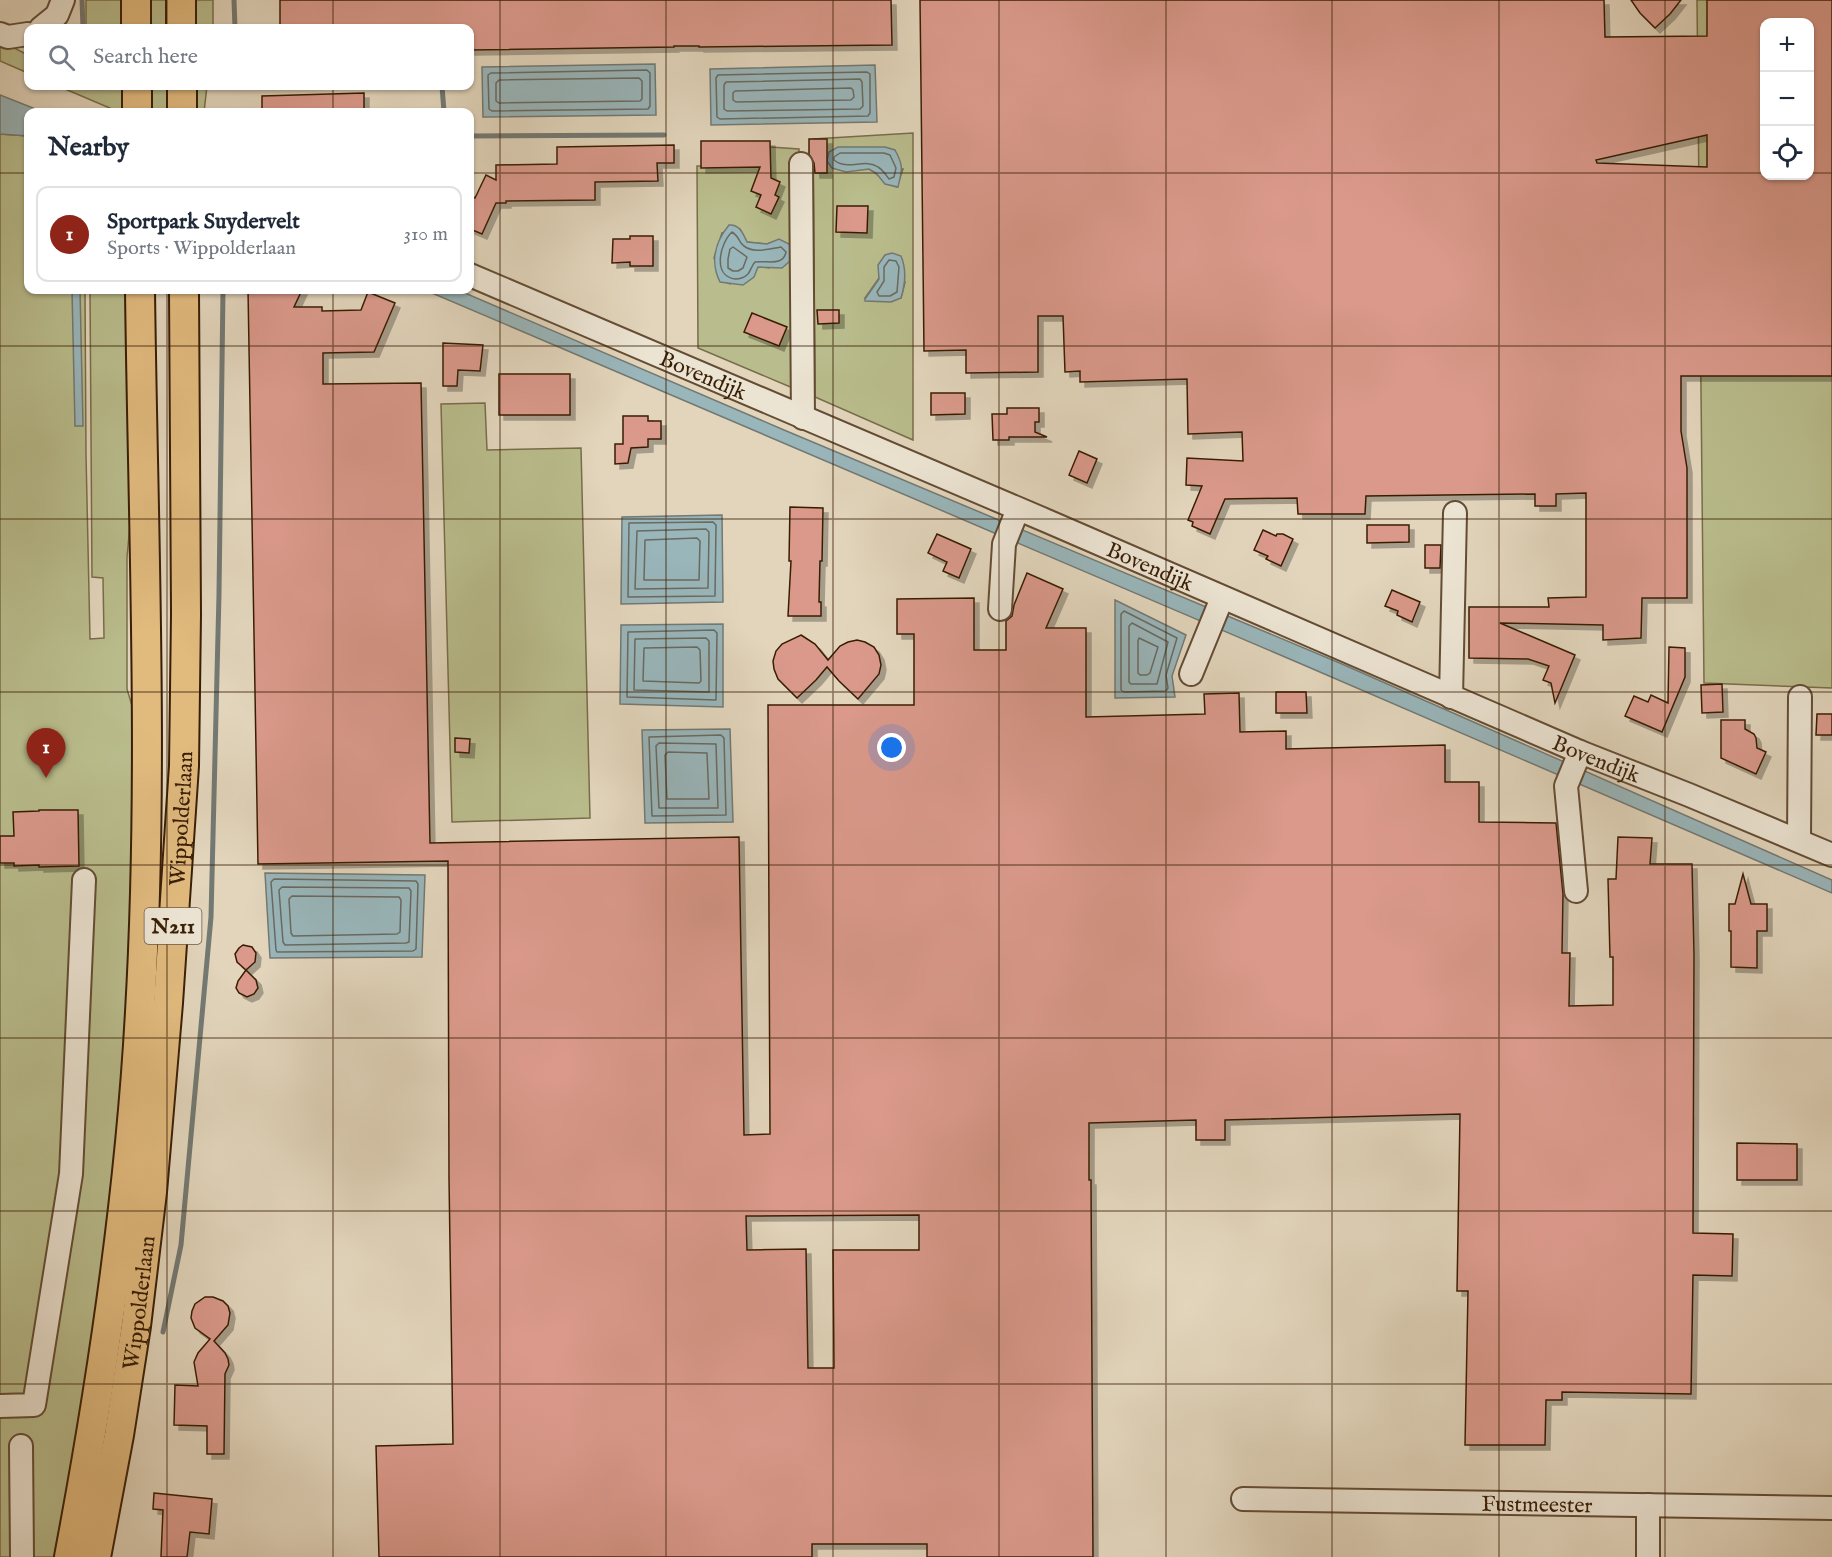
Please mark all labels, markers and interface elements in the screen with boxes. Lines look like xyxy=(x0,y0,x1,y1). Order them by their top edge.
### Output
map controls xyxy=(1760,18,1814,180)
button: + xyxy=(1760,18,1814,72)
search box xyxy=(24,24,474,90)
icon: search xyxy=(45,41,78,74)
text: Search here xyxy=(93,43,198,71)
button: − xyxy=(1760,72,1814,126)
button: locate xyxy=(1760,126,1814,180)
text: Nearby xyxy=(48,131,129,164)
text: Sportpark Suydervelt xyxy=(107,208,300,236)
text: 1 xyxy=(66,222,73,247)
text: 310 m xyxy=(404,222,448,247)
text: Sports · Wippolderlaan xyxy=(107,236,296,261)
street label: Bovendijk xyxy=(655,345,751,408)
street label: Bovendijk xyxy=(1102,536,1198,599)
pin: 1 xyxy=(26,728,66,778)
street label: Bovendijk xyxy=(1548,730,1644,790)
your location xyxy=(877,733,906,762)
street label: Wippolderlaan xyxy=(164,751,200,887)
road number: N211 xyxy=(144,908,201,944)
street label: Wippolderlaan xyxy=(117,1234,163,1372)
street label: Fustmeester xyxy=(1481,1491,1593,1520)

